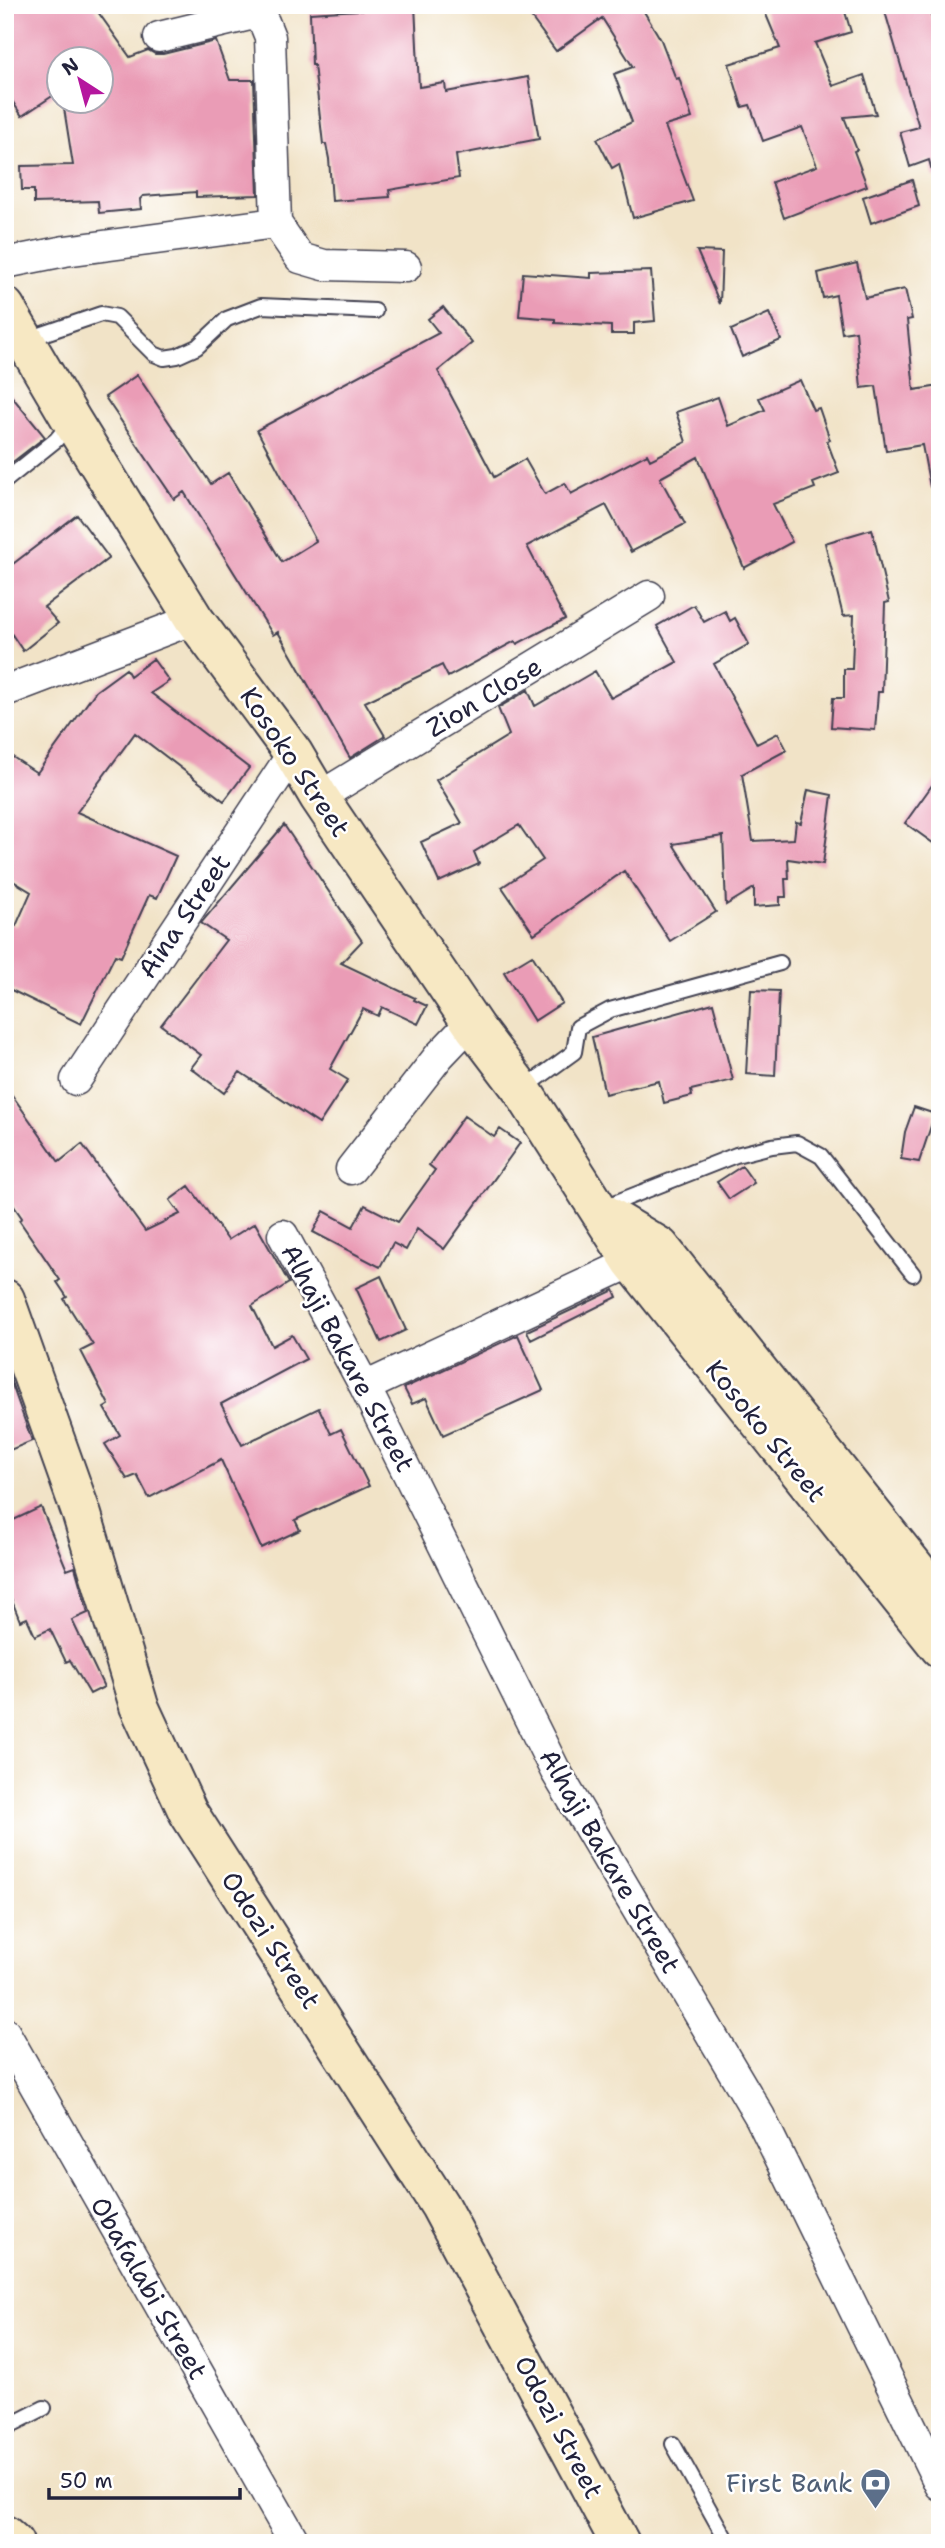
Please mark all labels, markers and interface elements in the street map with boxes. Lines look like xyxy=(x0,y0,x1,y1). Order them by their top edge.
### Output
north arrow xyxy=(46,46,116,116)
text: N xyxy=(57,52,84,81)
street label: Zion Close xyxy=(419,648,548,745)
street label: Kosoko Street xyxy=(232,680,358,844)
street label: Aina Street xyxy=(129,847,238,985)
street label: Alhaji Bakare Street xyxy=(273,1238,423,1478)
street label: Kosoko Street xyxy=(698,1352,835,1509)
street label: Alhaji Bakare Street xyxy=(532,1742,689,1979)
street label: Odozi Street xyxy=(214,1864,329,2015)
street label: Obafalabi Street xyxy=(83,2190,216,2386)
street label: Odozi Street xyxy=(507,2349,612,2505)
scale bar xyxy=(49,2457,240,2501)
place label: First Bank xyxy=(726,2465,853,2500)
bank icon: First Bank xyxy=(859,2466,893,2510)
text: 50 m xyxy=(60,2467,113,2495)

